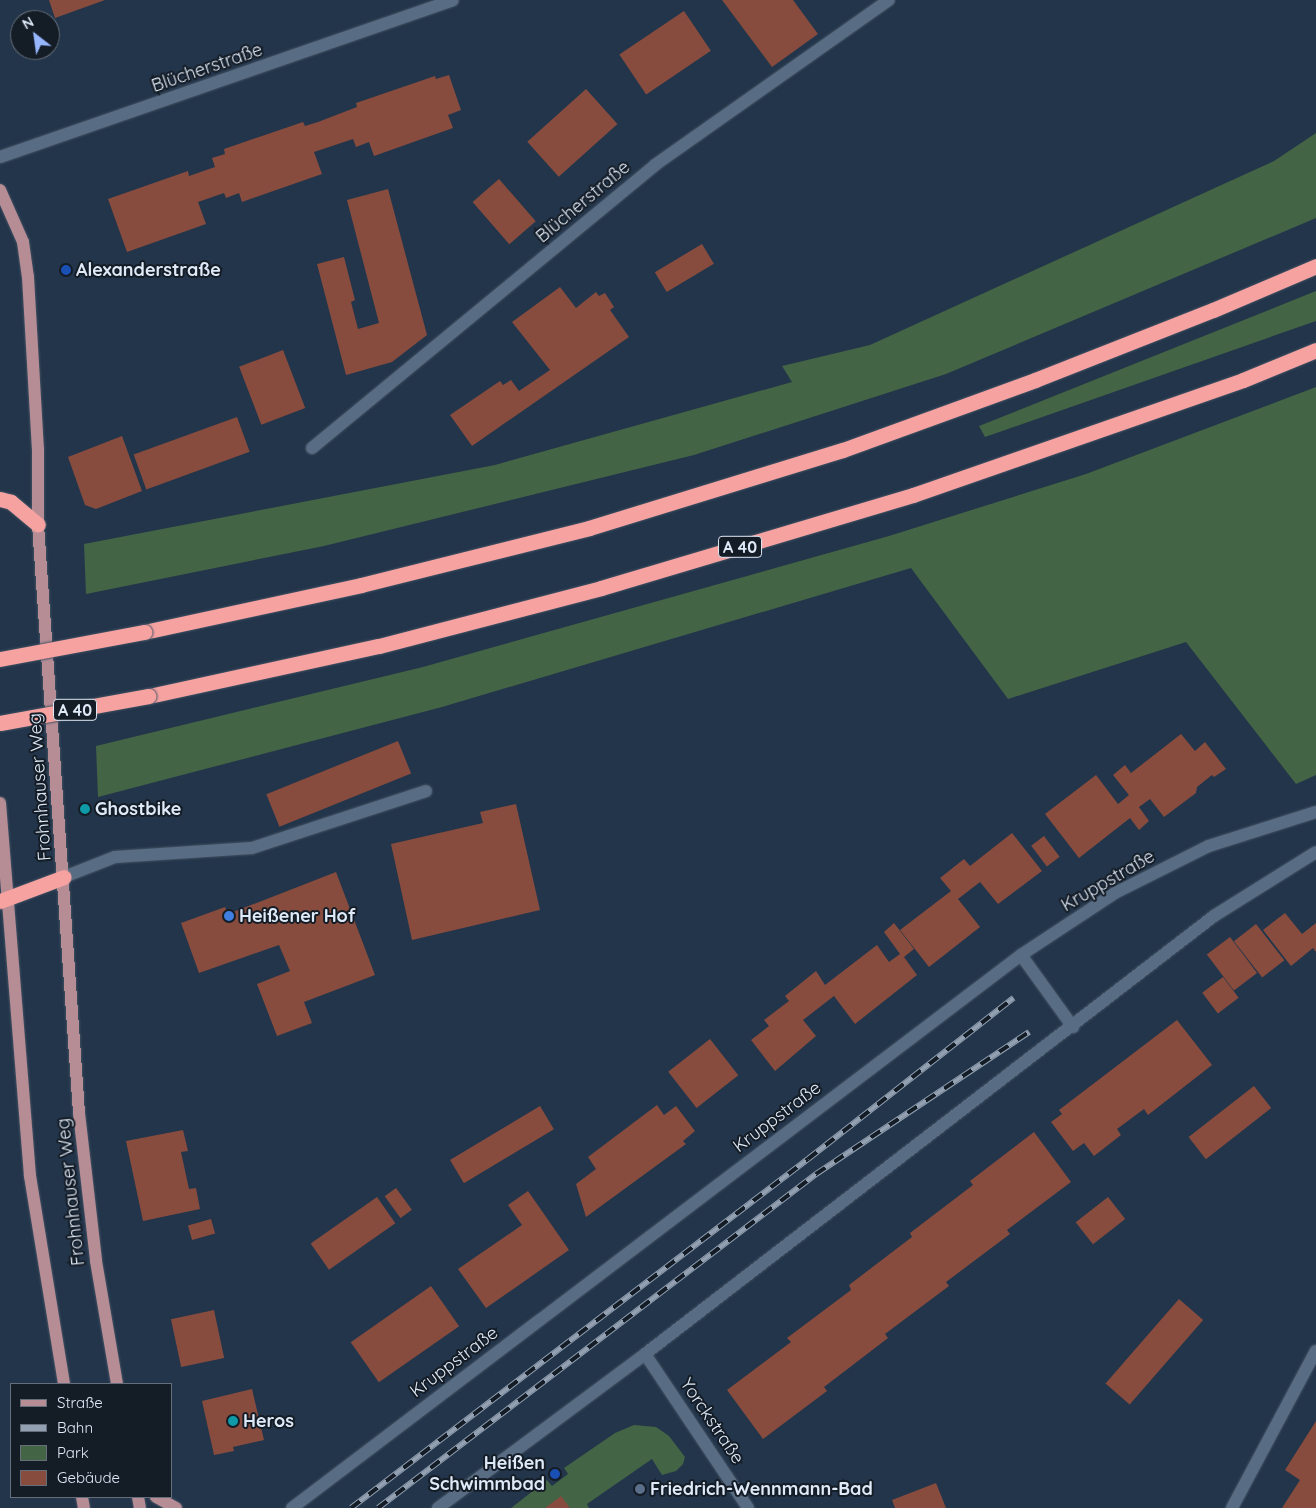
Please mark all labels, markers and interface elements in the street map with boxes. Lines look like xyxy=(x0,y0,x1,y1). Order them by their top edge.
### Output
north arrow xyxy=(10,10,60,60)
text: N xyxy=(19,13,37,33)
street label: Blücherstraße xyxy=(149,39,265,97)
street label: Blücherstraße xyxy=(532,156,634,248)
place label: Alexanderstraße xyxy=(76,259,221,281)
marker: Alexanderstraße xyxy=(60,264,72,276)
road number: A 40 xyxy=(718,534,762,560)
road number: A 40 xyxy=(52,696,98,724)
street label: Frohnhauser Weg xyxy=(24,712,56,862)
place label: Ghostbike xyxy=(95,798,181,820)
marker: Ghostbike xyxy=(79,803,91,815)
street label: Kruppstraße xyxy=(1057,846,1159,916)
place label: Heißener Hof xyxy=(239,905,356,927)
marker: Heißener Hof xyxy=(223,910,235,922)
street label: Kruppstraße xyxy=(729,1077,825,1157)
street label: Frohnhauser Weg xyxy=(53,1117,89,1267)
street label: Kruppstraße xyxy=(406,1322,502,1402)
street label: Yorckstraße xyxy=(675,1374,749,1468)
legend xyxy=(10,1383,172,1498)
text: Straße xyxy=(57,1393,103,1412)
place label: Heros xyxy=(243,1410,294,1432)
marker: Heros xyxy=(227,1415,239,1427)
text: Bahn xyxy=(57,1418,93,1437)
text: Park xyxy=(57,1443,89,1462)
place label: Heißen Schwimmbad xyxy=(429,1453,545,1496)
text: Gebäude xyxy=(57,1468,120,1487)
marker: Heißen Schwimmbad xyxy=(549,1468,561,1480)
place label: Friedrich-Wennmann-Bad xyxy=(650,1478,873,1500)
marker: Friedrich-Wennmann-Bad xyxy=(634,1483,646,1495)

